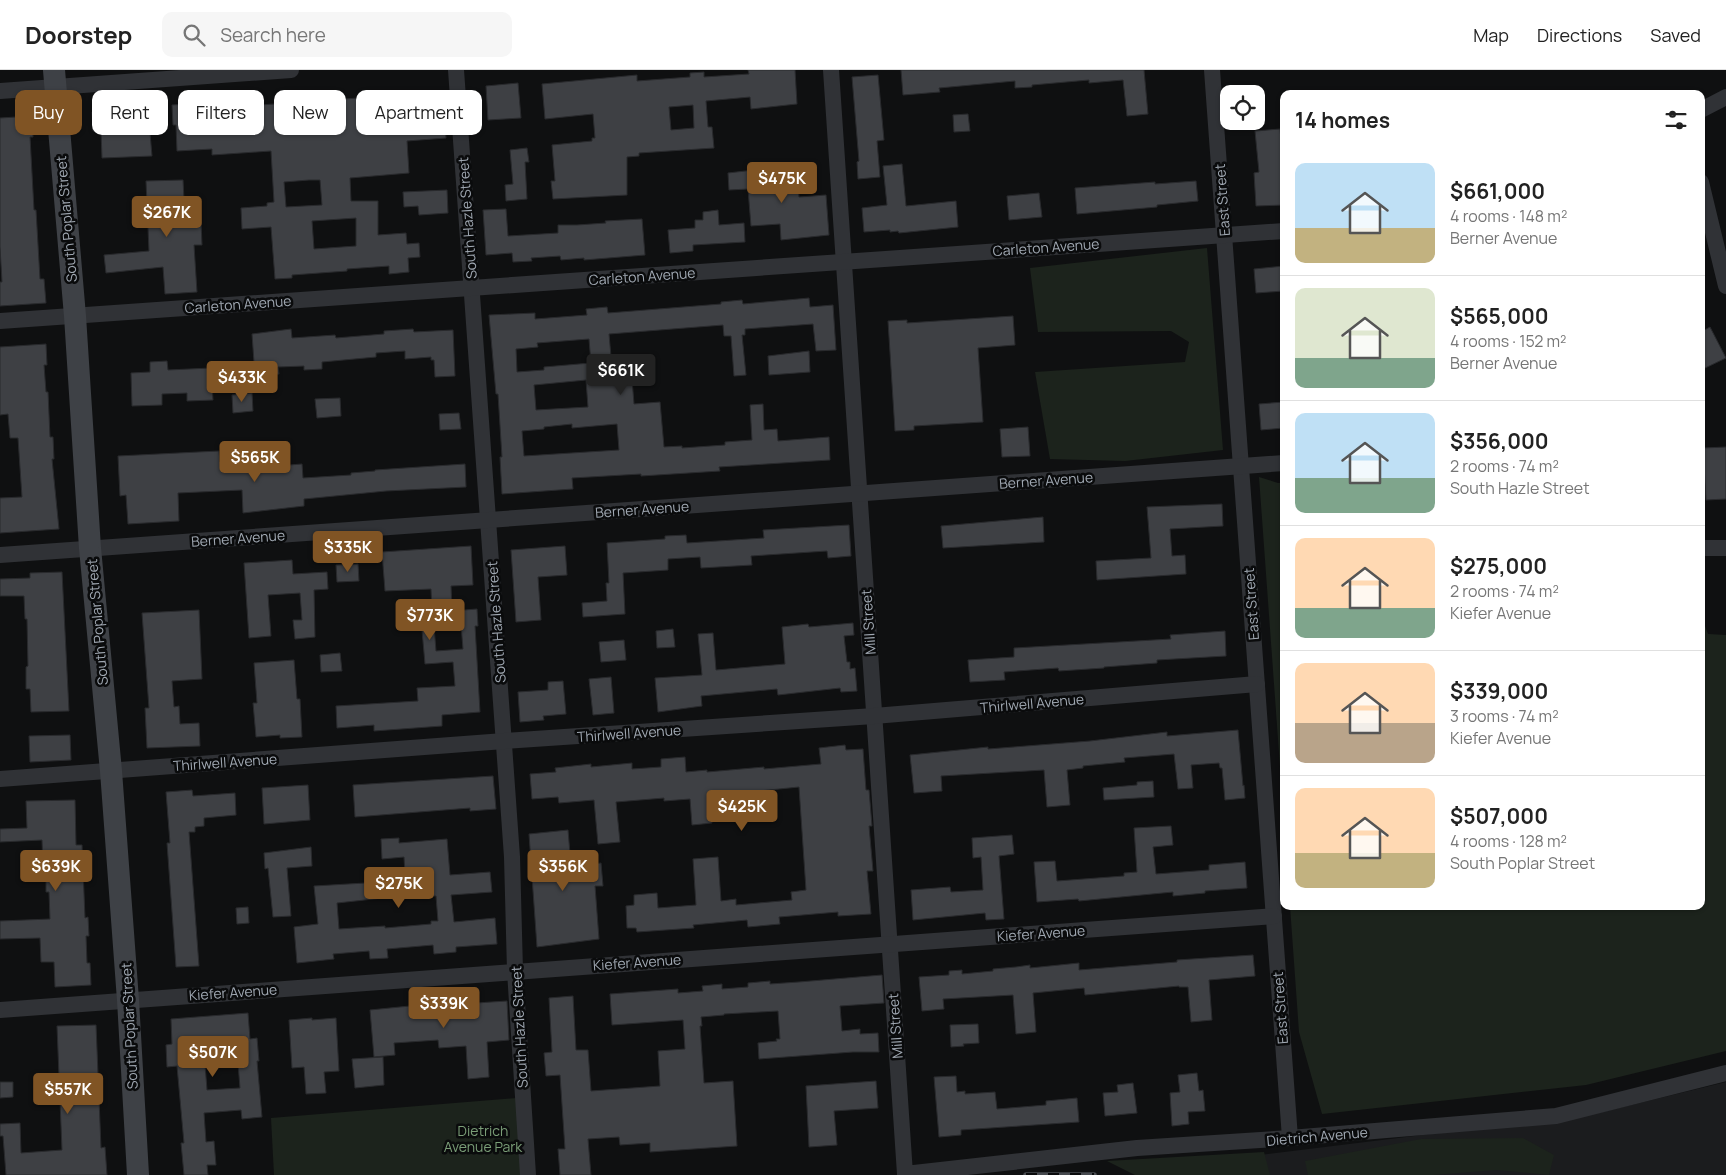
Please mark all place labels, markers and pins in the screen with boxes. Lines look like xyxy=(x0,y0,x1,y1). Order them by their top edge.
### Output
pin: $475K xyxy=(747,162,817,204)
pin: $267K xyxy=(132,196,202,238)
pin: $661K xyxy=(586,354,656,396)
pin: $433K xyxy=(207,360,277,403)
pin: $565K xyxy=(220,440,290,483)
pin: $335K xyxy=(313,530,383,573)
pin: $773K xyxy=(395,598,465,641)
pin: $425K xyxy=(707,790,777,832)
pin: $639K xyxy=(21,850,91,892)
pin: $356K xyxy=(528,850,598,892)
pin: $275K xyxy=(364,866,434,909)
pin: $339K xyxy=(409,986,479,1029)
pin: $507K xyxy=(178,1036,248,1078)
pin: $557K xyxy=(33,1072,103,1115)

